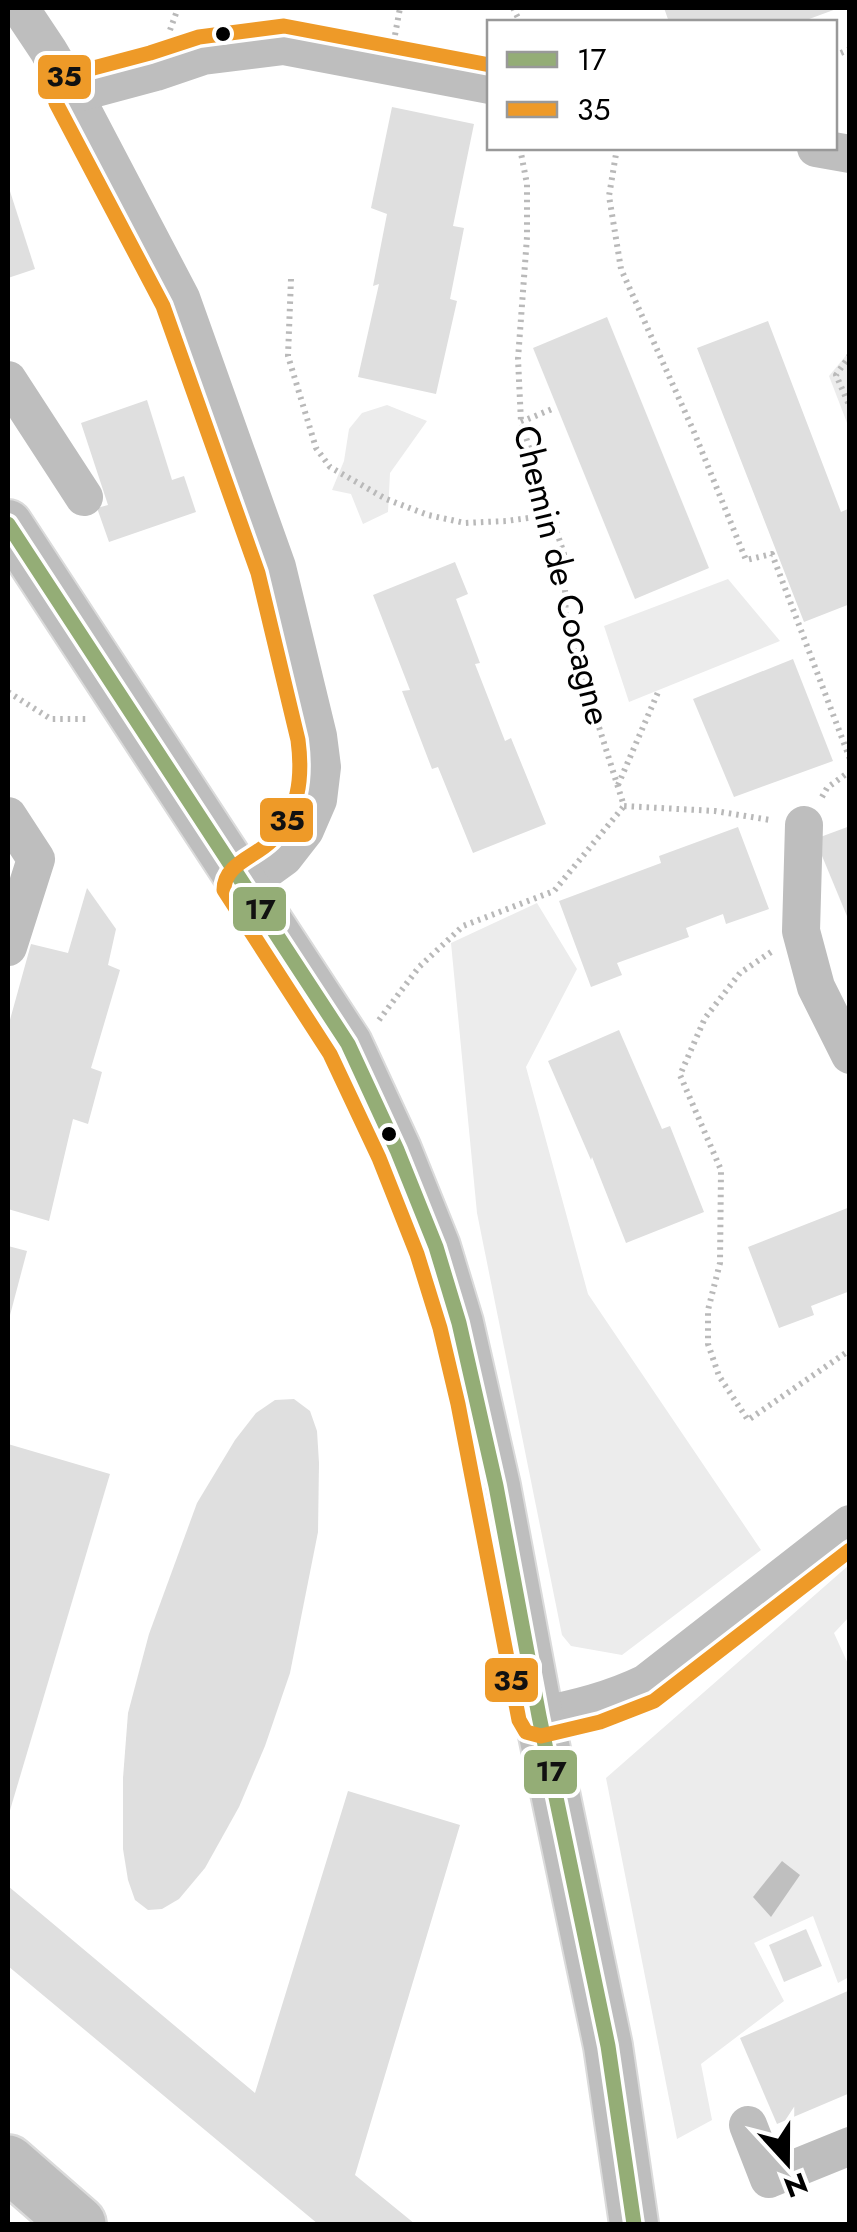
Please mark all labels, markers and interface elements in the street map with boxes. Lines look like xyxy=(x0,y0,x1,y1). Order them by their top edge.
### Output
legend xyxy=(487,20,837,150)
unlabelled marker xyxy=(213,24,233,44)
text: 17 xyxy=(577,38,607,81)
line badge: 35 xyxy=(36,53,93,101)
text: 35 xyxy=(46,56,82,97)
text: 35 xyxy=(577,88,610,131)
street label: Chemin de Cocagne xyxy=(501,420,623,730)
line badge: 35 xyxy=(258,796,315,844)
text: 35 xyxy=(269,800,305,841)
line badge: 17 xyxy=(231,885,288,933)
text: 17 xyxy=(244,889,276,930)
unlabelled marker xyxy=(379,1124,399,1144)
line badge: 35 xyxy=(483,1656,540,1704)
text: 35 xyxy=(493,1660,529,1701)
line badge: 17 xyxy=(522,1748,579,1796)
text: 17 xyxy=(535,1751,567,1792)
north arrow xyxy=(737,2112,837,2212)
text: N xyxy=(778,2162,814,2208)

